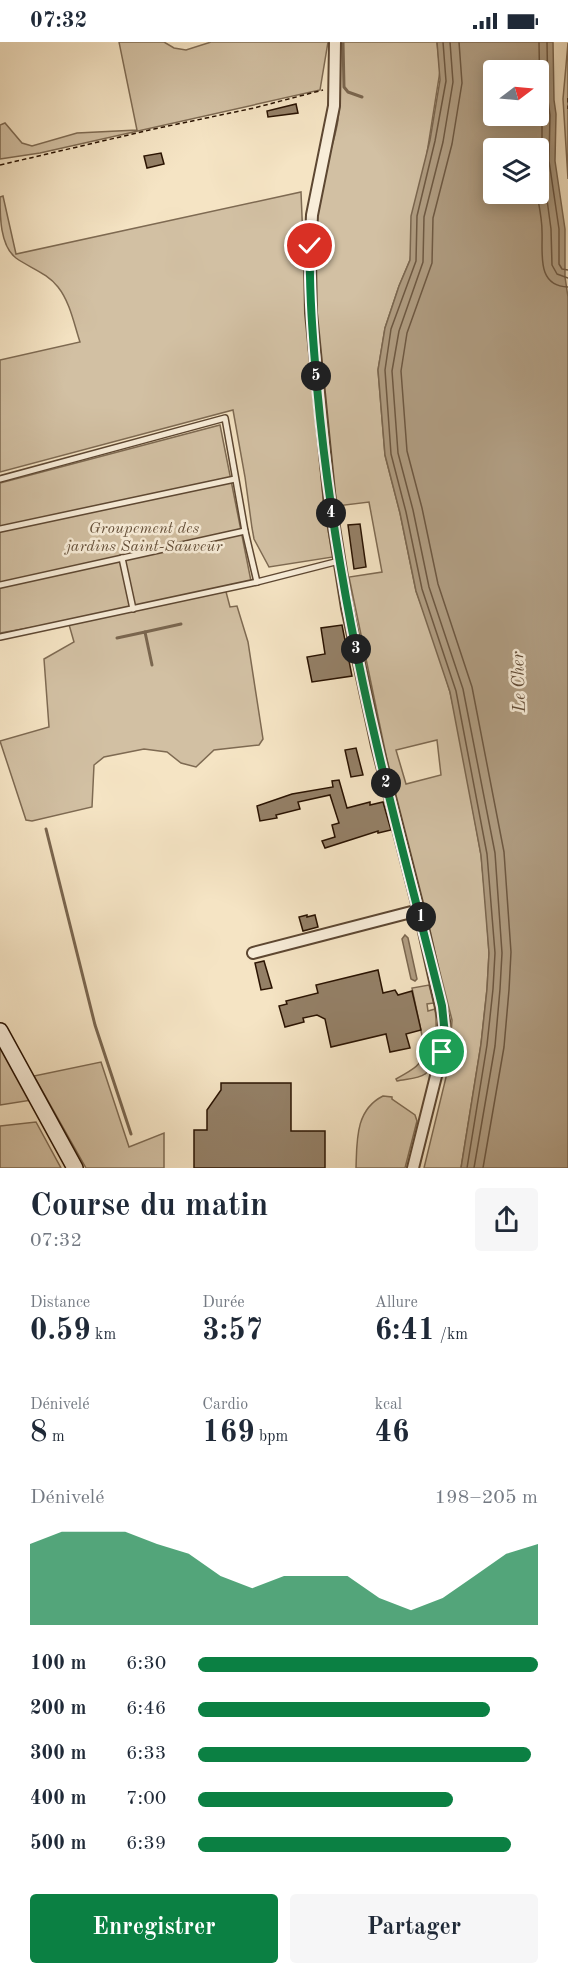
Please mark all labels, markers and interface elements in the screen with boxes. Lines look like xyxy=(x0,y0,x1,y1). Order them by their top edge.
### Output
text: 07:32 xyxy=(30,10,87,32)
north arrow xyxy=(483,60,549,126)
map controls xyxy=(483,60,549,204)
button: layers xyxy=(483,138,549,204)
pin xyxy=(284,220,335,271)
icon: check xyxy=(293,229,326,262)
pin: 5 xyxy=(301,361,331,391)
text: 5 xyxy=(311,368,321,384)
pin: 4 xyxy=(316,498,346,528)
text: 4 xyxy=(326,505,336,521)
park label: Groupement des jardins Saint-Sauveur xyxy=(64,521,223,555)
pin: 3 xyxy=(341,634,371,664)
text: 3 xyxy=(351,641,361,657)
water label: Le Cher xyxy=(509,650,529,714)
pin: 2 xyxy=(371,768,401,798)
text: 2 xyxy=(381,775,391,791)
pin: 1 xyxy=(406,902,436,932)
text: 1 xyxy=(416,909,426,925)
pin xyxy=(416,1026,467,1077)
icon: arrive xyxy=(425,1035,458,1068)
button: share xyxy=(475,1188,538,1251)
text: Course du matin xyxy=(30,1190,268,1223)
text: 07:32 xyxy=(30,1231,82,1251)
text: Distance xyxy=(30,1295,90,1311)
text: Durée xyxy=(202,1295,245,1311)
text: Allure xyxy=(375,1295,418,1311)
text: 0.59 xyxy=(30,1316,91,1346)
text: 3:57 xyxy=(202,1316,263,1346)
text: 6:41 xyxy=(375,1316,435,1346)
text: km xyxy=(91,1327,116,1343)
text: /km xyxy=(435,1327,468,1343)
text: Dénivelé xyxy=(30,1397,90,1413)
text: Cardio xyxy=(202,1397,248,1413)
text: kcal xyxy=(375,1397,402,1413)
text: 8 xyxy=(30,1418,47,1448)
text: 169 xyxy=(202,1418,255,1448)
text: 46 xyxy=(375,1418,409,1448)
text: m xyxy=(47,1429,65,1445)
text: bpm xyxy=(255,1429,288,1445)
text: Dénivelé xyxy=(30,1488,104,1508)
text: 198–205 m xyxy=(435,1488,538,1508)
text: 100 m xyxy=(30,1654,86,1674)
text: 6:30 xyxy=(126,1654,166,1674)
text: 200 m xyxy=(30,1699,86,1719)
text: 6:46 xyxy=(126,1699,166,1719)
text: 300 m xyxy=(30,1744,86,1764)
text: 6:33 xyxy=(126,1744,166,1764)
text: 400 m xyxy=(30,1789,86,1809)
text: 7:00 xyxy=(126,1789,166,1809)
text: 500 m xyxy=(30,1834,86,1854)
text: 6:39 xyxy=(126,1834,166,1854)
button: Enregistrer xyxy=(30,1894,278,1963)
button: Partager xyxy=(290,1894,538,1963)

